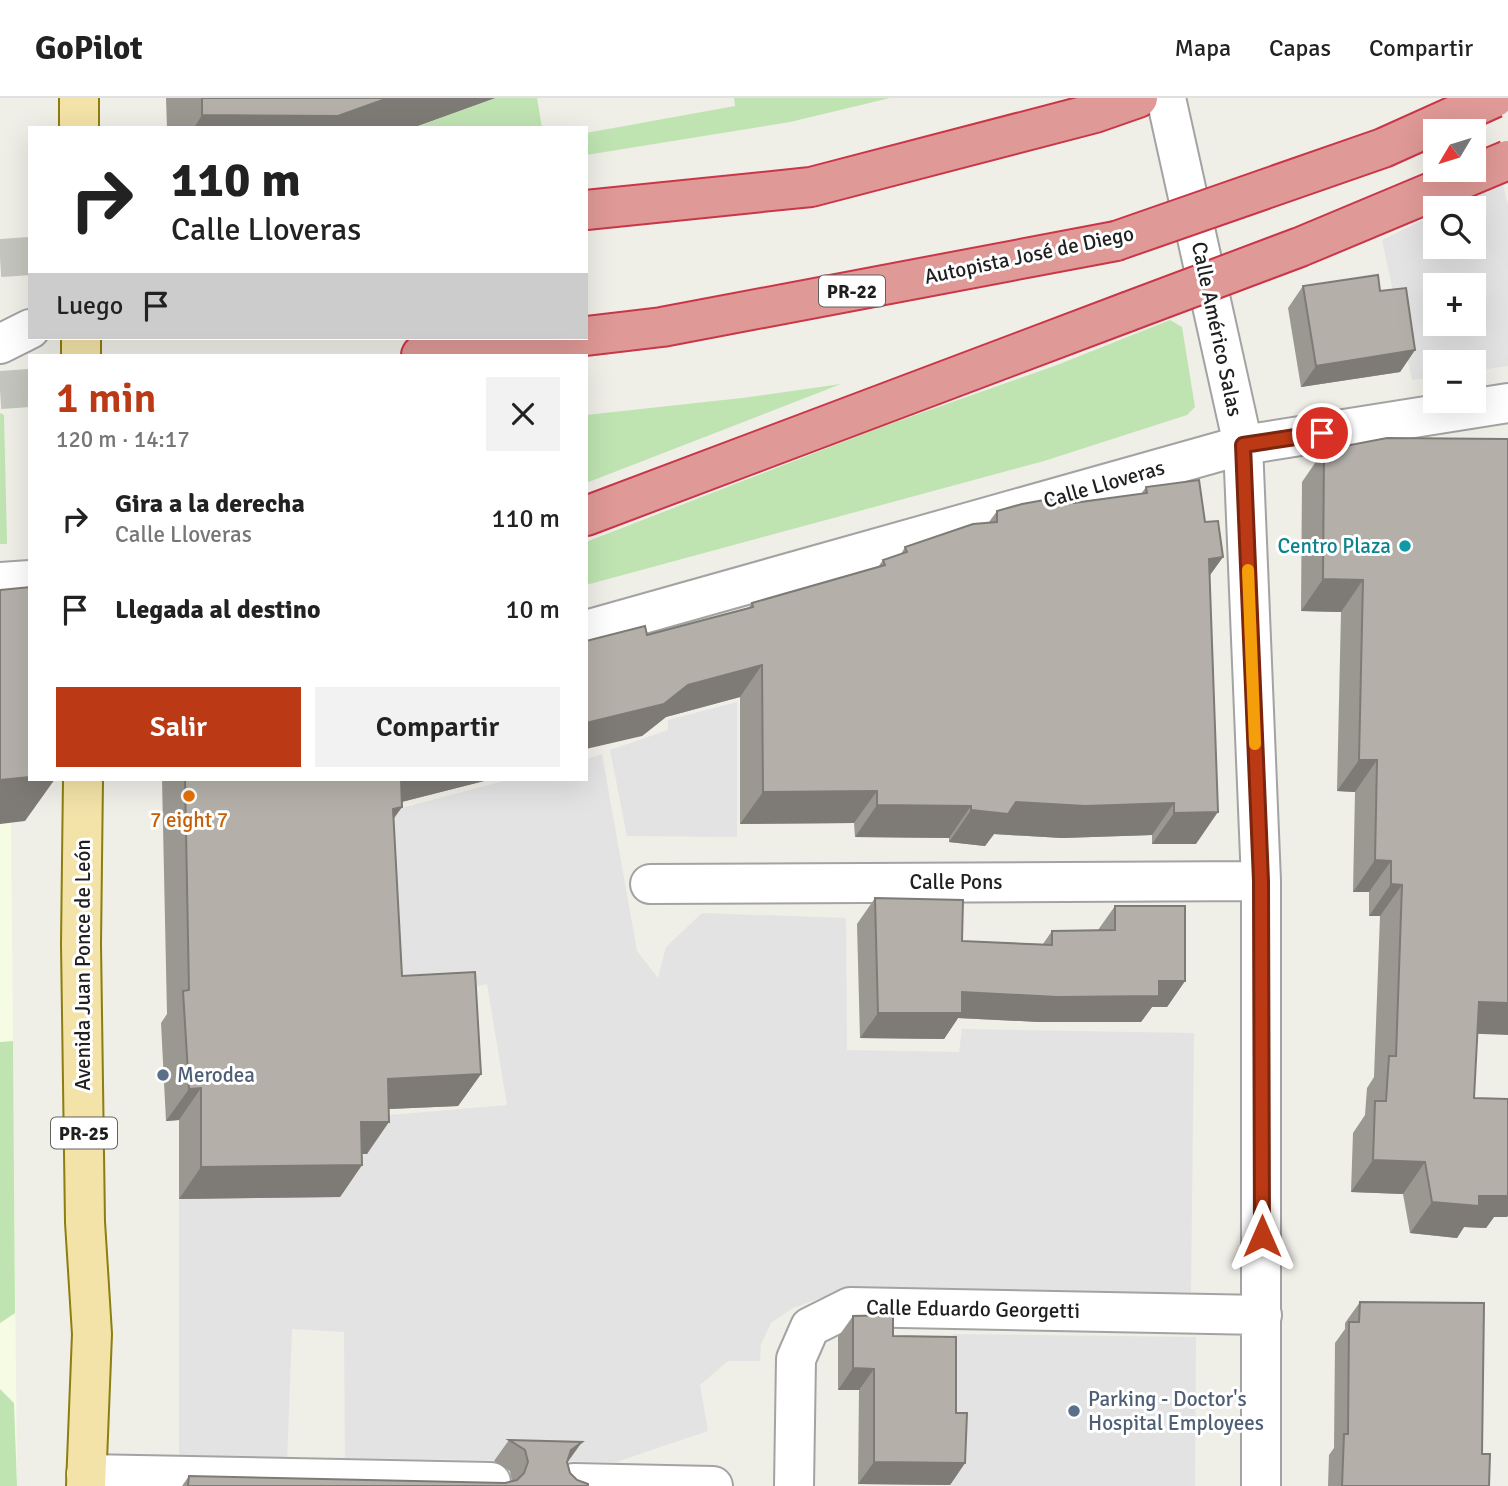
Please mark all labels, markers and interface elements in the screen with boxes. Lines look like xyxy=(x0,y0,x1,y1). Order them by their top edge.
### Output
text: GoPilot xyxy=(35,28,143,69)
text: Mapa xyxy=(1175,33,1231,63)
text: Capas xyxy=(1269,33,1331,63)
text: Compartir xyxy=(1369,33,1473,63)
north arrow xyxy=(1423,119,1486,182)
map controls xyxy=(1423,119,1486,413)
text: 110 m xyxy=(171,150,301,210)
icon: right xyxy=(56,154,147,245)
button: search xyxy=(1423,196,1486,259)
text: Calle Lloveras xyxy=(171,210,361,249)
street label: Autopista José de Diego xyxy=(922,220,1136,290)
street label: Calle Américo Salas xyxy=(1186,239,1248,419)
button: + xyxy=(1423,273,1486,336)
road number: PR-22 xyxy=(819,276,885,307)
icon: arrive xyxy=(137,287,175,325)
text: Luego xyxy=(56,290,123,322)
button: − xyxy=(1423,350,1486,413)
text: 1 min xyxy=(56,373,157,424)
button: close xyxy=(486,377,560,451)
pin xyxy=(1292,403,1352,463)
icon: arrive xyxy=(1303,414,1341,452)
text: 120 m · 14:17 xyxy=(56,425,190,454)
street label: Calle Lloveras xyxy=(1040,454,1168,514)
text: Gira a la derecha xyxy=(115,488,305,520)
icon: right xyxy=(56,500,94,538)
text: 110 m xyxy=(491,503,560,535)
text: Calle Lloveras xyxy=(115,520,252,549)
place label: Centro Plaza xyxy=(1278,533,1391,559)
marker: Centro Plaza xyxy=(1397,538,1413,554)
icon: arrive xyxy=(56,591,94,629)
text: Llegada al destino xyxy=(115,594,321,626)
text: 10 m xyxy=(505,594,560,626)
button: Salir xyxy=(56,687,301,767)
button: Compartir xyxy=(315,687,560,767)
marker: 7 eight 7 xyxy=(181,788,197,804)
place label: 7 eight 7 xyxy=(150,807,228,833)
street label: Avenida Juan Ponce de León xyxy=(70,839,96,1091)
street label: Calle Pons xyxy=(909,869,1003,895)
place label: Merodea xyxy=(177,1062,255,1088)
marker: Merodea xyxy=(155,1067,171,1083)
road number: PR-25 xyxy=(51,1118,117,1148)
position arrow xyxy=(1225,1199,1299,1273)
street label: Calle Eduardo Georgetti xyxy=(866,1294,1080,1324)
place label: Parking - Doctor's Hospital Employees xyxy=(1088,1386,1264,1436)
marker: Parking - Doctor's Hospital Employees xyxy=(1066,1403,1082,1419)

